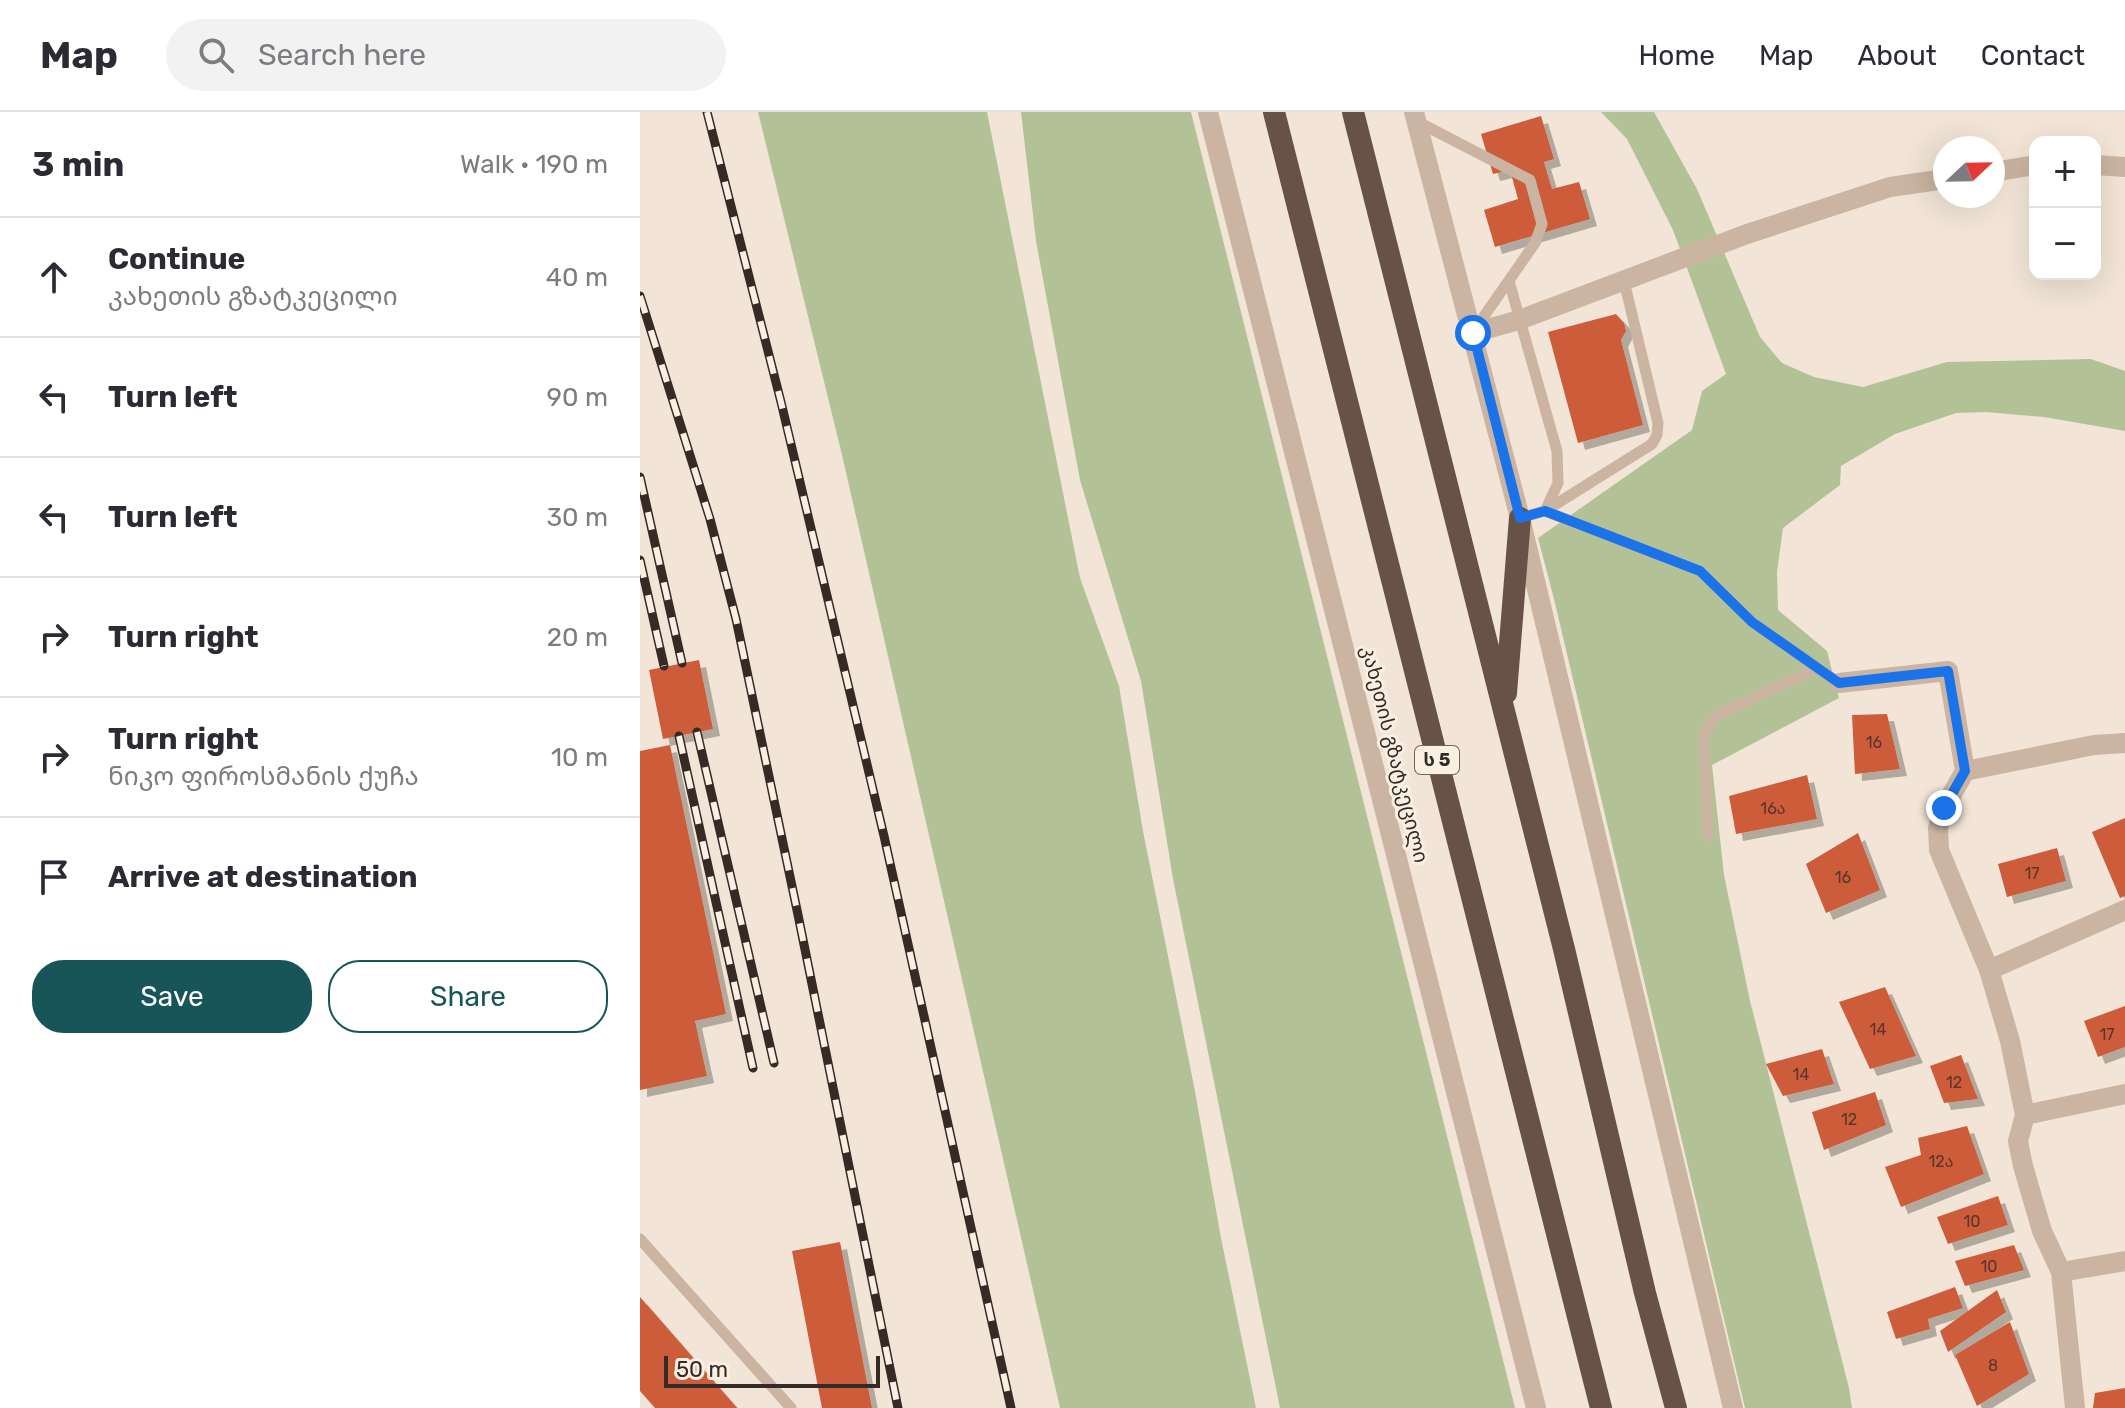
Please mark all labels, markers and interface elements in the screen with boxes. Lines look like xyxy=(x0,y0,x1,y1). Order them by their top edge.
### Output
search box xyxy=(166,19,726,91)
text: Map xyxy=(40,32,118,78)
icon: search xyxy=(194,33,238,77)
text: Search here xyxy=(258,37,426,73)
text: Home xyxy=(1638,39,1715,72)
text: Map xyxy=(1759,39,1813,72)
text: About xyxy=(1857,39,1937,72)
text: Contact xyxy=(1981,39,2085,72)
north arrow xyxy=(1933,136,2005,208)
map controls xyxy=(2029,136,2101,280)
button: + xyxy=(2029,136,2101,208)
text: 3 min xyxy=(32,144,124,185)
text: Walk · 190 m xyxy=(460,149,608,180)
button: − xyxy=(2029,208,2101,280)
text: Continue xyxy=(108,241,245,277)
icon: ahead xyxy=(32,255,76,299)
text: 40 m xyxy=(546,262,608,293)
text: კახეთის გზატკეცილი xyxy=(108,281,398,312)
route start xyxy=(1455,315,1491,351)
icon: left xyxy=(32,375,76,419)
text: Turn left xyxy=(108,379,238,415)
text: 90 m xyxy=(547,382,608,413)
icon: left xyxy=(32,495,76,539)
text: Turn left xyxy=(108,499,238,535)
text: 30 m xyxy=(546,502,608,533)
icon: right xyxy=(32,615,76,659)
text: Turn right xyxy=(108,619,259,655)
text: 20 m xyxy=(547,622,608,653)
street label: კახეთის გზატკეცილი xyxy=(1355,643,1434,865)
text: Turn right xyxy=(108,721,259,757)
house number: 16 xyxy=(1866,733,1883,752)
icon: right xyxy=(32,735,76,779)
text: 10 m xyxy=(551,742,608,773)
road number: ს 5 xyxy=(1415,746,1459,774)
text: ნიკო ფიროსმანის ქუჩა xyxy=(108,761,419,792)
route end xyxy=(1926,790,1962,826)
house number: 16ა xyxy=(1760,799,1786,818)
icon: arrive xyxy=(32,855,76,899)
text: Arrive at destination xyxy=(108,859,418,895)
house number: 17 xyxy=(2024,864,2040,883)
house number: 16 xyxy=(1835,868,1852,887)
button: Save xyxy=(32,960,312,1033)
button: Share xyxy=(328,960,608,1033)
house number: 14 xyxy=(1870,1020,1886,1039)
house number: 17 xyxy=(2099,1025,2115,1044)
house number: 14 xyxy=(1793,1065,1809,1084)
house number: 12 xyxy=(1946,1073,1962,1092)
house number: 12 xyxy=(1841,1110,1857,1129)
house number: 12ა xyxy=(1928,1152,1954,1171)
house number: 10 xyxy=(1963,1212,1981,1231)
house number: 10 xyxy=(1980,1257,1998,1276)
scale bar xyxy=(664,1352,880,1388)
text: 50 m xyxy=(676,1356,728,1383)
house number: 8 xyxy=(1988,1356,1998,1375)

